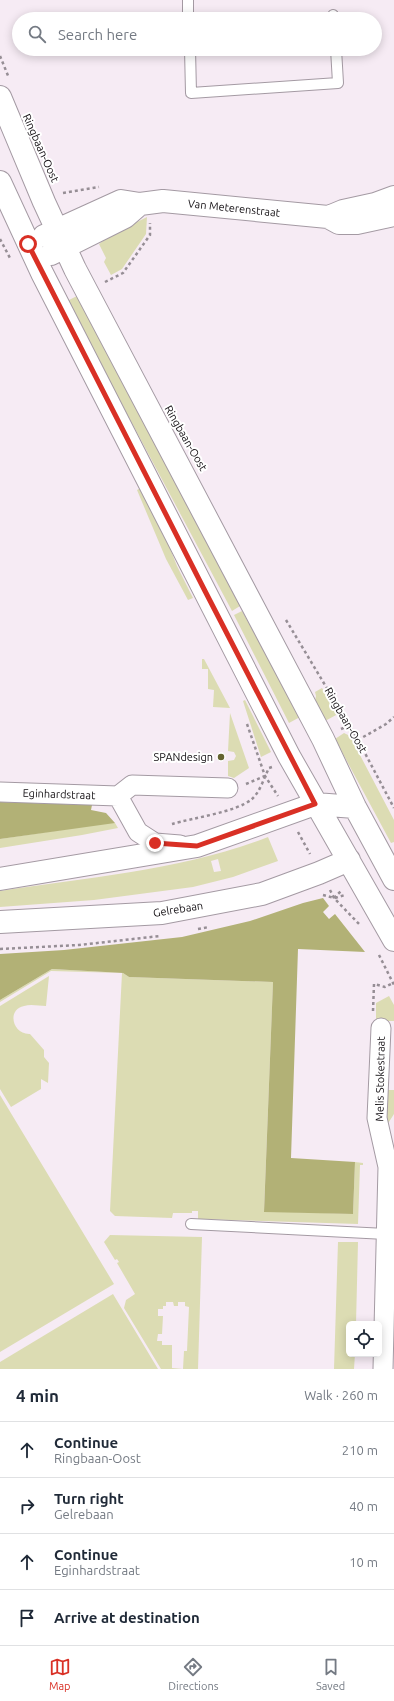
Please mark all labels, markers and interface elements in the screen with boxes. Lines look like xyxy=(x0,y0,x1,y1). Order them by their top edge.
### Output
search box xyxy=(12,12,382,56)
icon: search xyxy=(26,23,48,45)
text: Search here xyxy=(58,26,137,43)
street label: Ringbaan-Oost xyxy=(21,112,62,185)
street label: Van Meterenstraat xyxy=(187,197,281,219)
route start xyxy=(19,235,37,253)
street label: Ringbaan-Oost xyxy=(162,403,210,473)
street label: Ringbaan-Oost xyxy=(322,685,370,755)
place label: SPANdesign xyxy=(154,751,213,763)
marker: SPANdesign xyxy=(216,752,226,762)
street label: Eginhardstraat xyxy=(22,787,96,801)
route end xyxy=(146,834,164,852)
street label: Gelrebaan xyxy=(152,899,204,919)
street label: Melis Stokestraat xyxy=(373,1036,387,1122)
map controls xyxy=(346,1321,382,1357)
button: locate xyxy=(346,1321,382,1357)
text: 4 min xyxy=(16,1386,59,1405)
text: Walk · 260 m xyxy=(304,1388,378,1402)
text: Continue xyxy=(54,1434,118,1451)
icon: ahead xyxy=(16,1439,38,1461)
text: 210 m xyxy=(342,1443,378,1457)
text: Ringbaan-Oost xyxy=(54,1451,141,1465)
text: Turn right xyxy=(54,1490,124,1507)
icon: right xyxy=(16,1495,38,1517)
text: 40 m xyxy=(349,1499,378,1513)
text: Gelrebaan xyxy=(54,1507,114,1521)
text: Continue xyxy=(54,1546,118,1563)
icon: ahead xyxy=(16,1551,38,1573)
text: 10 m xyxy=(349,1555,378,1569)
text: Eginhardstraat xyxy=(54,1563,140,1577)
icon: arrive xyxy=(16,1607,38,1629)
text: Arrive at destination xyxy=(54,1609,200,1626)
tab: Map xyxy=(49,1656,71,1692)
tab: Directions xyxy=(168,1656,218,1692)
tab: Saved xyxy=(316,1656,345,1692)

